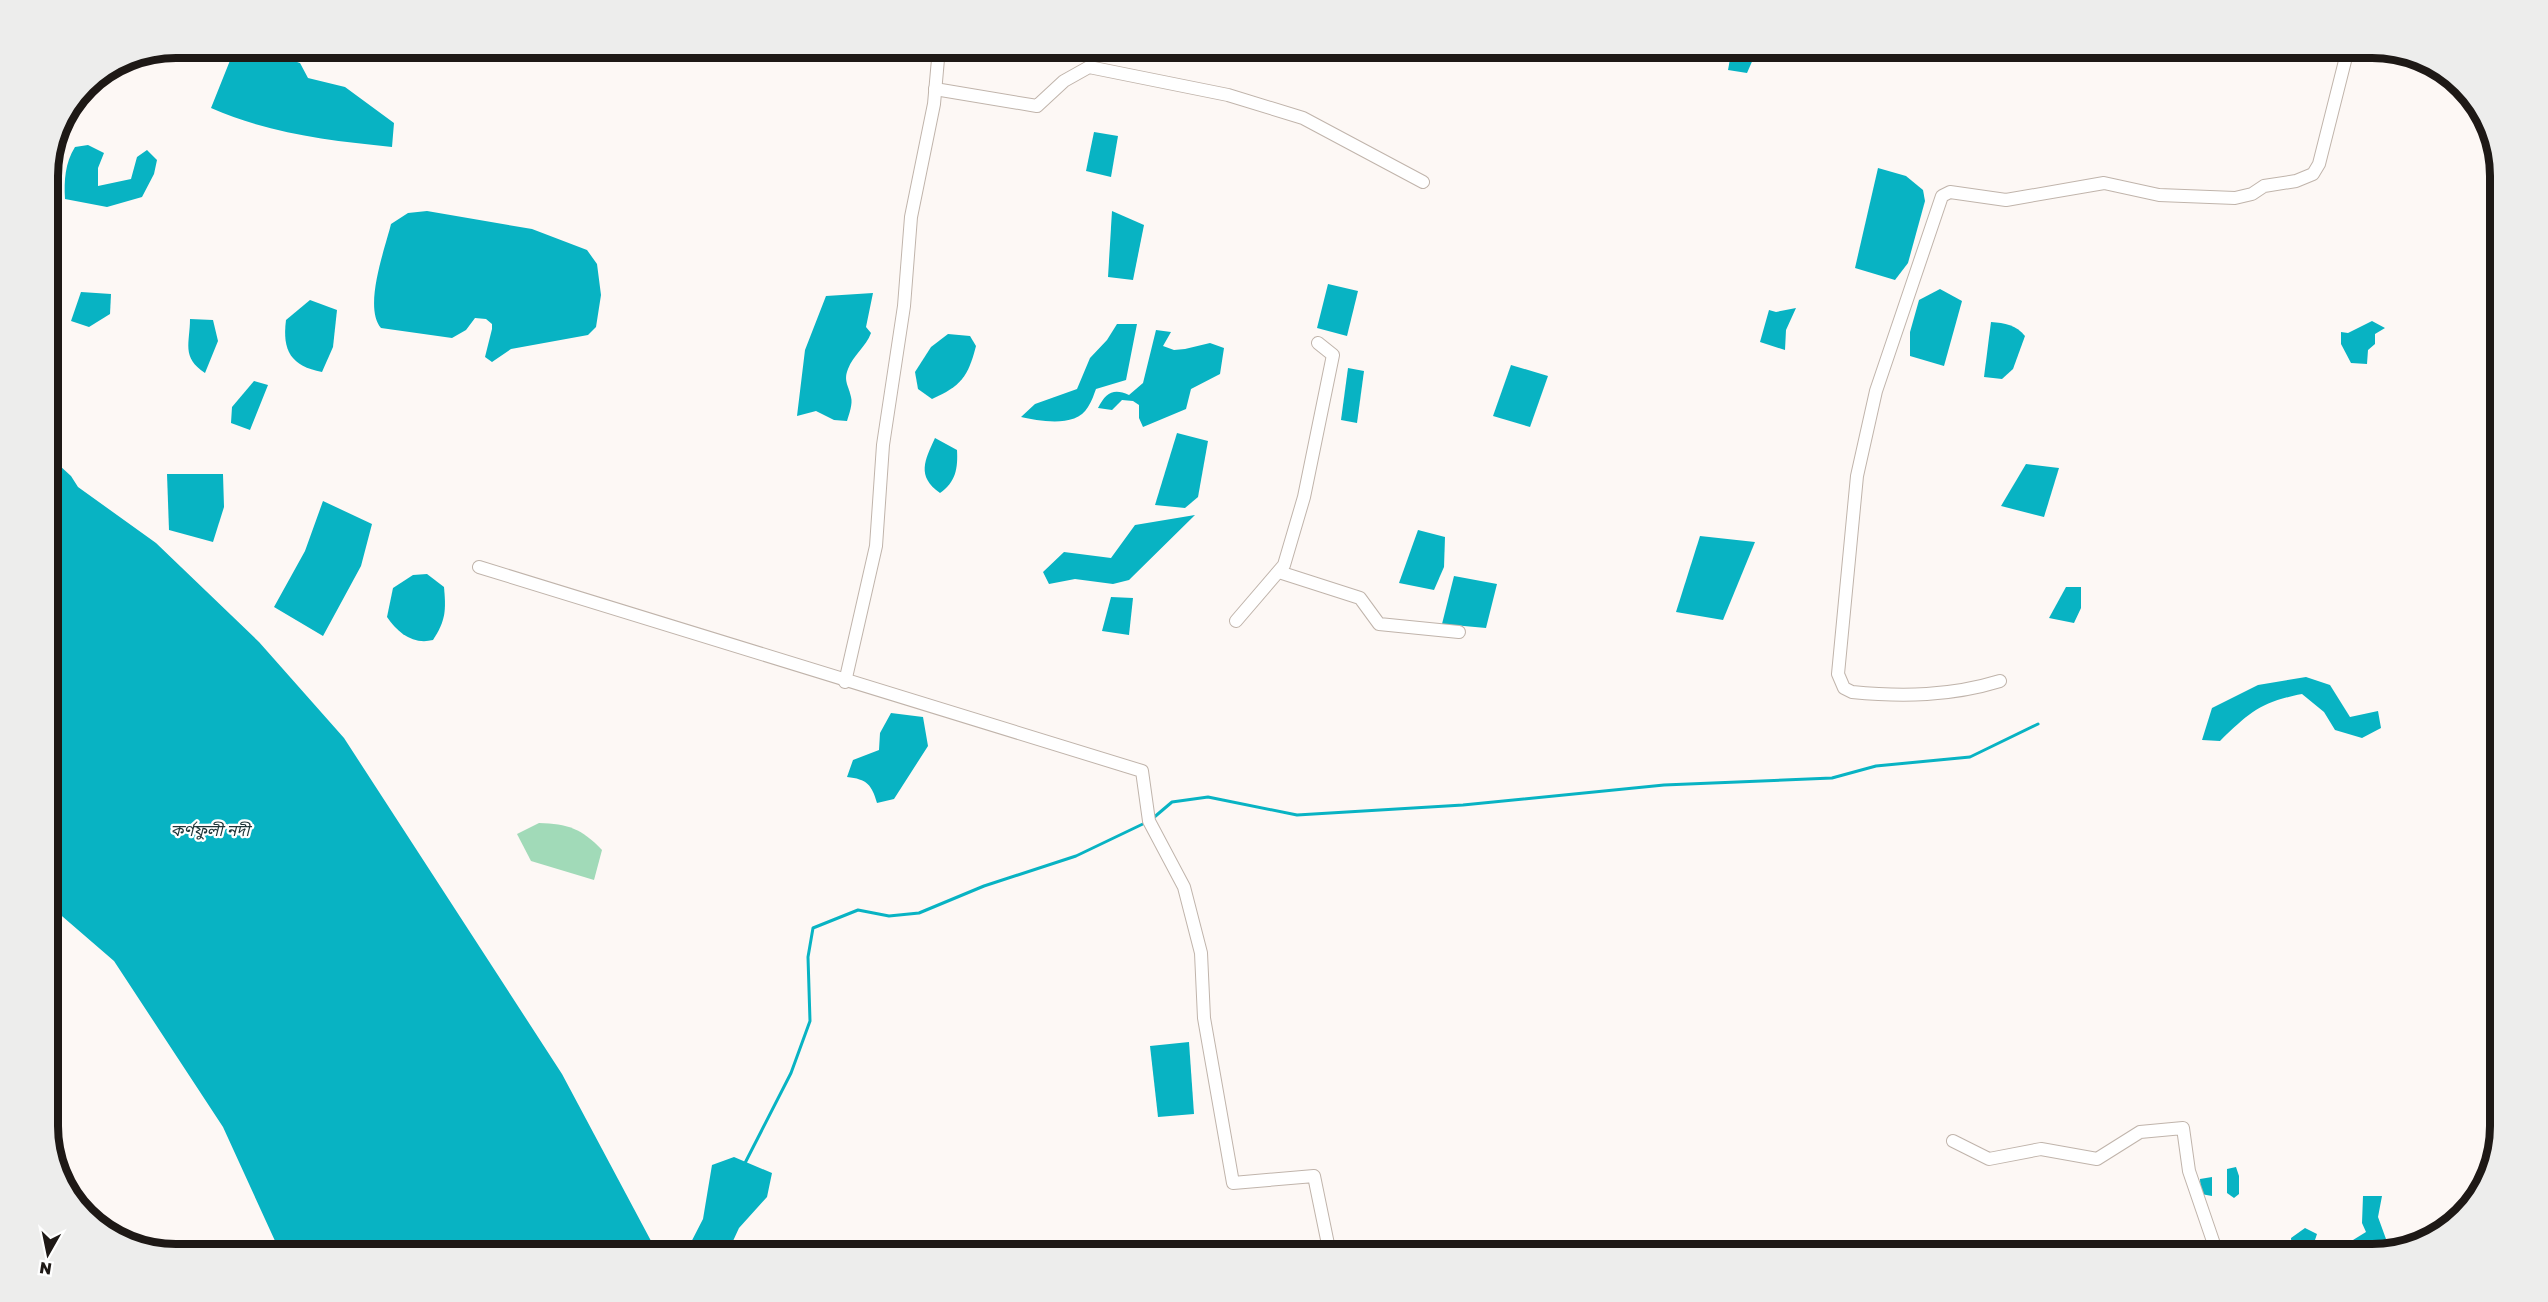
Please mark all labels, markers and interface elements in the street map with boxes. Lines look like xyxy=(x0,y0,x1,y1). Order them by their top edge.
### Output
water label: কর্ণফুলী নদী xyxy=(171,820,252,840)
north arrow xyxy=(18,1224,78,1284)
text: N xyxy=(38,1258,53,1280)

